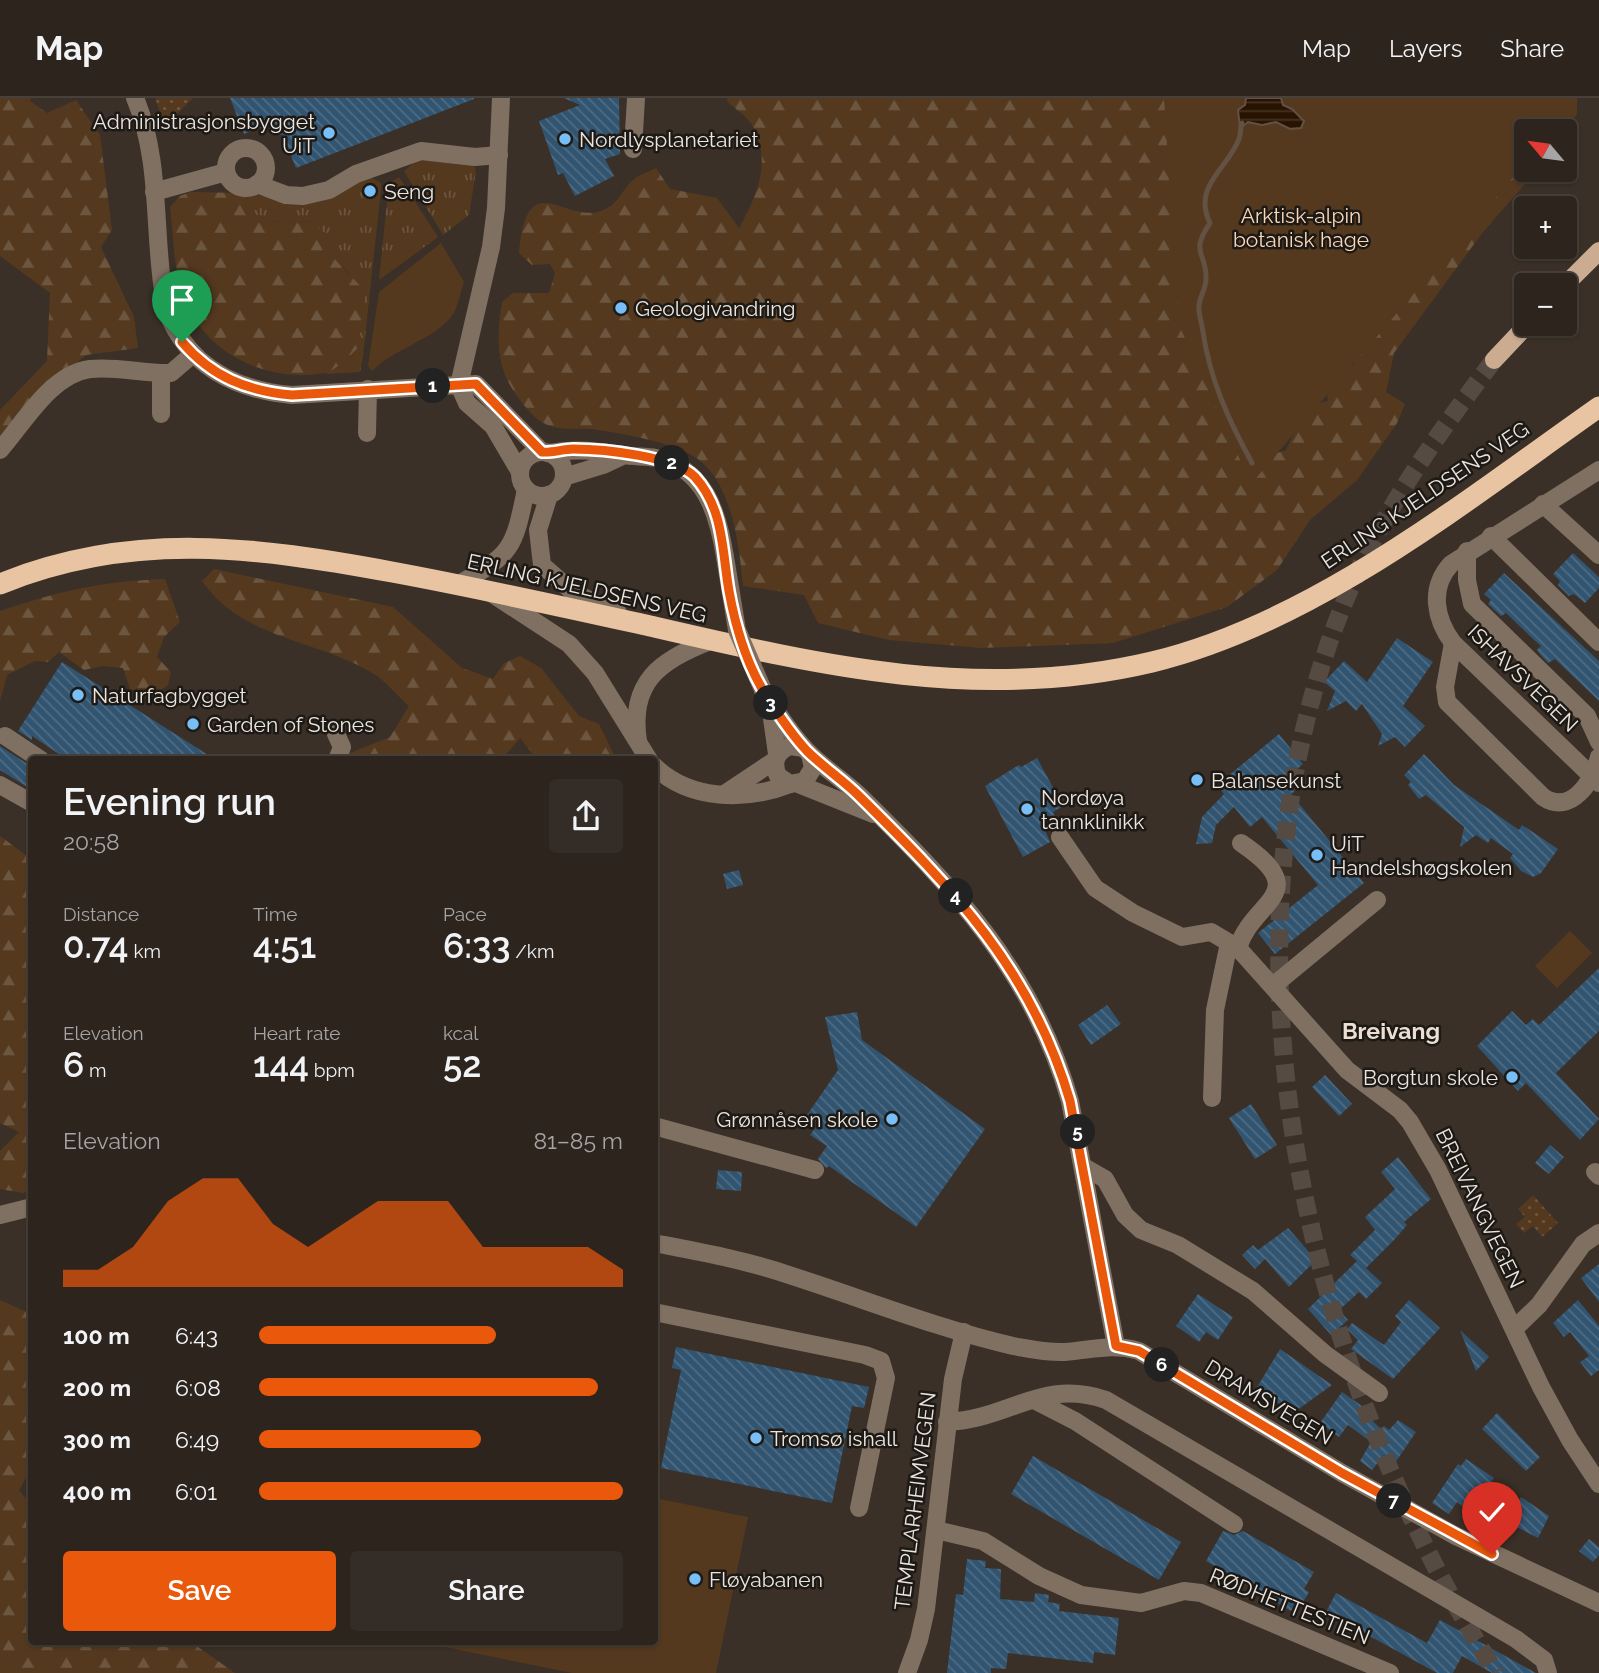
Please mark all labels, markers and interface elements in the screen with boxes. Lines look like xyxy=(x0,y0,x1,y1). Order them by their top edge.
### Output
text: Map xyxy=(35,29,103,68)
text: Map xyxy=(1302,34,1351,63)
text: Layers xyxy=(1389,34,1462,63)
text: Share xyxy=(1500,34,1564,63)
place label: Administrasjonsbygget UiT xyxy=(93,109,315,158)
north arrow xyxy=(1514,119,1577,182)
map controls xyxy=(1514,119,1577,336)
marker: Administrasjonsbygget UiT xyxy=(321,125,337,141)
place label: Nordlysplanetariet xyxy=(579,127,759,152)
marker: Nordlysplanetariet xyxy=(557,131,573,147)
place label: Seng xyxy=(384,179,434,204)
marker: Seng xyxy=(362,183,378,199)
button: + xyxy=(1514,196,1577,259)
park label: Arktisk-alpin botanisk hage xyxy=(1233,203,1369,252)
pin xyxy=(152,270,212,342)
button: − xyxy=(1514,273,1577,336)
icon: arrive xyxy=(163,281,201,319)
place label: Geologivandring xyxy=(635,296,795,321)
marker: Geologivandring xyxy=(613,300,629,316)
pin: 1 xyxy=(416,368,450,404)
text: 1 xyxy=(428,374,437,396)
street label: ERLING KJELDSENS VEG xyxy=(1316,416,1534,574)
pin: 2 xyxy=(654,446,690,480)
text: 2 xyxy=(666,451,677,473)
street label: ERLING KJELDSENS VEG xyxy=(465,548,709,628)
street label: ISHAVSVEGEN xyxy=(1463,619,1583,737)
place label: Naturfagbygget xyxy=(92,683,246,708)
pin: 3 xyxy=(754,686,788,720)
marker: Naturfagbygget xyxy=(70,687,86,703)
text: 3 xyxy=(765,691,776,713)
place label: Garden of Stones xyxy=(207,712,374,737)
marker: Garden of Stones xyxy=(185,716,201,732)
place label: Balansekunst xyxy=(1211,768,1341,793)
marker: Balansekunst xyxy=(1189,772,1205,788)
text: Evening run xyxy=(63,779,276,824)
button: share xyxy=(549,779,623,853)
place label: Nordøya tannklinikk xyxy=(1041,785,1144,834)
marker: Nordøya tannklinikk xyxy=(1019,801,1035,817)
text: 20:58 xyxy=(63,828,120,855)
place label: UiT Handelshøgskolen xyxy=(1331,831,1513,880)
marker: UiT Handelshøgskolen xyxy=(1309,847,1325,863)
pin: 4 xyxy=(939,878,974,914)
text: 4 xyxy=(950,884,961,906)
text: Distance xyxy=(63,903,139,925)
text: Time xyxy=(253,903,297,925)
text: Pace xyxy=(443,903,487,925)
text: 0.74 xyxy=(63,925,129,966)
text: 4:51 xyxy=(253,925,316,966)
text: 6:33 xyxy=(443,925,510,966)
text: km xyxy=(129,940,161,962)
text: /km xyxy=(510,940,554,962)
district label: Breivang xyxy=(1342,1017,1440,1044)
text: Elevation xyxy=(63,1022,144,1044)
text: Heart rate xyxy=(253,1022,341,1044)
text: kcal xyxy=(443,1022,479,1044)
text: 6 xyxy=(63,1044,84,1085)
text: 144 xyxy=(253,1044,309,1085)
text: 52 xyxy=(443,1044,482,1085)
text: m xyxy=(84,1059,107,1081)
text: bpm xyxy=(309,1059,355,1081)
place label: Borgtun skole xyxy=(1363,1065,1498,1090)
marker: Borgtun skole xyxy=(1504,1069,1520,1085)
place label: Grønnåsen skole xyxy=(716,1107,878,1132)
marker: Grønnåsen skole xyxy=(884,1111,900,1127)
pin: 5 xyxy=(1060,1114,1096,1150)
text: 5 xyxy=(1072,1120,1083,1142)
street label: BREIVANGVEGEN xyxy=(1431,1124,1529,1292)
text: Elevation xyxy=(63,1127,161,1154)
text: 81–85 m xyxy=(533,1127,623,1154)
text: 100 m xyxy=(63,1322,130,1349)
text: 6:43 xyxy=(175,1322,218,1349)
pin: 6 xyxy=(1144,1348,1180,1382)
text: 6 xyxy=(1156,1353,1167,1375)
street label: DRAMSVEGEN xyxy=(1201,1354,1337,1450)
text: 200 m xyxy=(63,1374,131,1401)
text: 6:08 xyxy=(175,1374,221,1401)
street label: TEMPLARHEIMVEGEN xyxy=(889,1390,941,1612)
text: 300 m xyxy=(63,1426,131,1453)
text: 6:49 xyxy=(175,1426,219,1453)
place label: Tromsø ishall xyxy=(770,1426,898,1451)
marker: Tromsø ishall xyxy=(748,1430,764,1446)
text: 400 m xyxy=(63,1478,131,1505)
text: 6:01 xyxy=(175,1478,217,1505)
pin xyxy=(1462,1482,1522,1554)
pin: 7 xyxy=(1376,1484,1412,1518)
text: 7 xyxy=(1388,1489,1399,1511)
icon: check xyxy=(1473,1493,1511,1531)
button: Save xyxy=(63,1551,336,1631)
button: Share xyxy=(350,1551,623,1631)
street label: RØDHETTESTIEN xyxy=(1206,1562,1374,1650)
place label: Fløyabanen xyxy=(709,1567,823,1592)
marker: Fløyabanen xyxy=(687,1571,703,1587)

